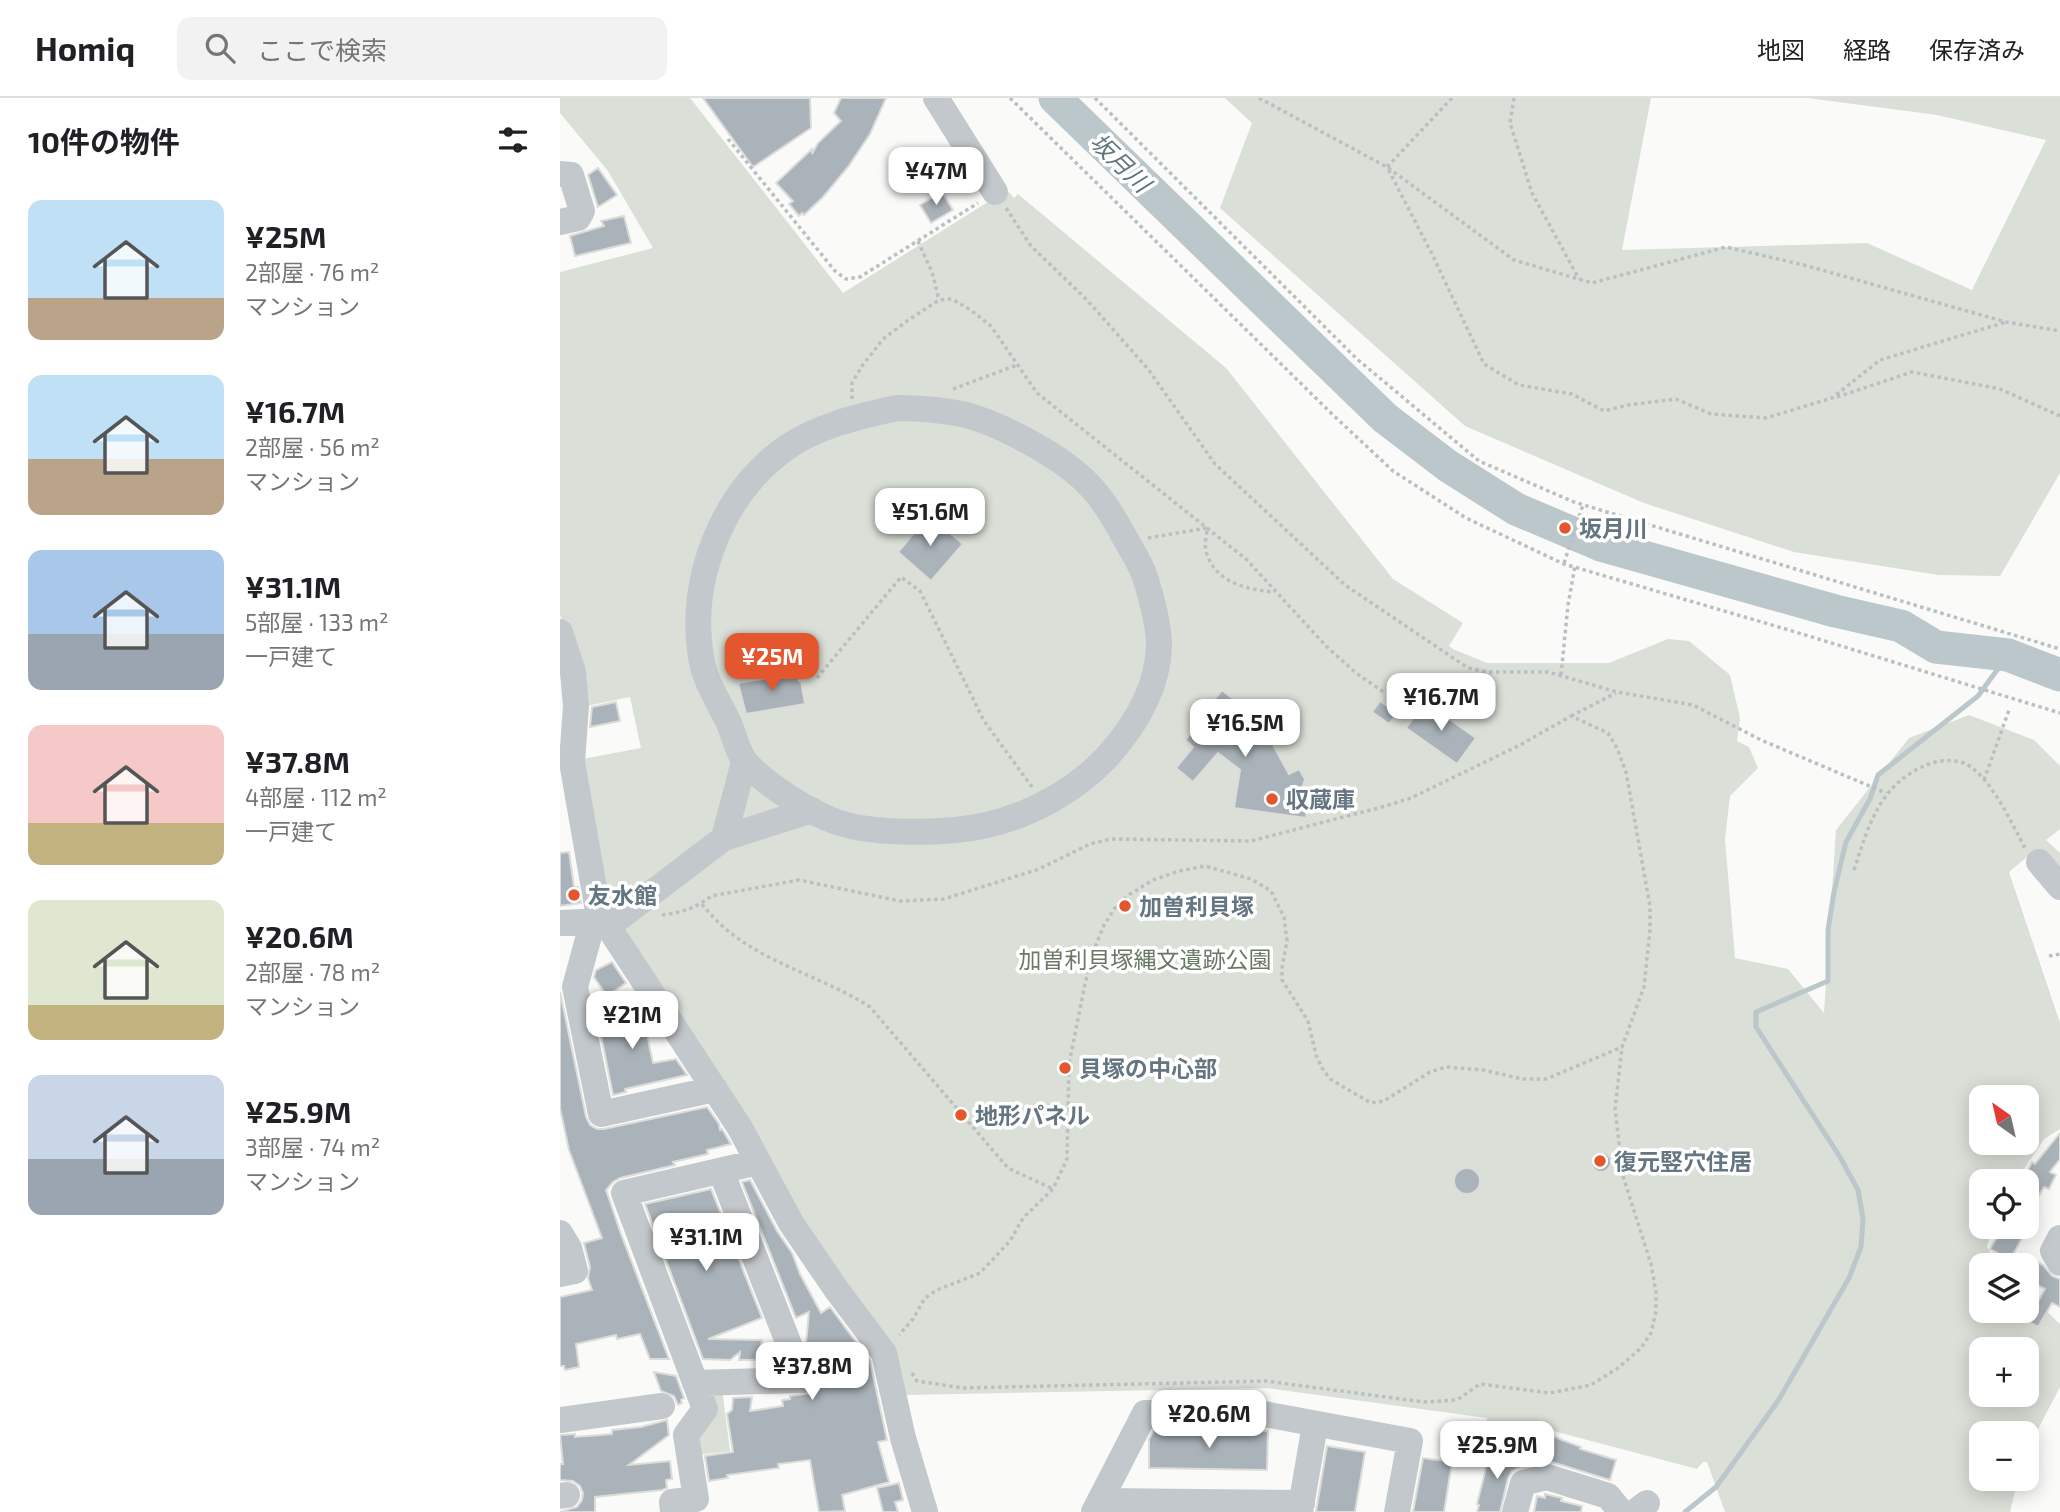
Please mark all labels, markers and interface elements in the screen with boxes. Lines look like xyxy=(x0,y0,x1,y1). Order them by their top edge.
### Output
search box xyxy=(177,17,667,80)
text: Homiq xyxy=(35,28,135,68)
icon: search xyxy=(201,29,239,67)
text: ここで検索 xyxy=(257,34,387,65)
text: 地図 xyxy=(1757,35,1805,64)
text: 経路 xyxy=(1843,35,1891,64)
text: 保存済み xyxy=(1929,35,2025,64)
icon: filters xyxy=(494,121,532,159)
text: 10件の物件 xyxy=(28,123,180,159)
water label: 坂月川 xyxy=(1085,127,1159,200)
pin: ¥47M xyxy=(895,148,977,207)
text: ¥47M xyxy=(904,156,968,184)
text: ¥25M xyxy=(245,218,326,254)
icon: home xyxy=(84,228,168,312)
text: 2部屋 · 76 m² xyxy=(245,258,379,286)
text: マンション xyxy=(245,292,360,320)
text: ¥16.7M xyxy=(245,393,345,429)
icon: home xyxy=(84,403,168,487)
text: 2部屋 · 56 m² xyxy=(245,433,380,461)
text: マンション xyxy=(245,467,360,495)
pin: ¥51.6M xyxy=(873,489,987,548)
text: ¥51.6M xyxy=(891,497,969,525)
place label: 坂月川 xyxy=(1579,514,1648,542)
marker: 坂月川 xyxy=(1557,520,1573,536)
text: ¥31.1M xyxy=(245,568,341,604)
icon: home xyxy=(84,578,168,662)
text: 5部屋 · 133 m² xyxy=(245,608,389,636)
pin: ¥25M xyxy=(731,634,813,693)
text: 一戸建て xyxy=(245,642,337,670)
text: ¥25M xyxy=(741,642,803,670)
pin: ¥16.7M xyxy=(1384,674,1498,733)
text: ¥16.7M xyxy=(1403,682,1479,710)
pin: ¥16.5M xyxy=(1188,700,1302,759)
text: ¥16.5M xyxy=(1206,708,1284,736)
text: ¥37.8M xyxy=(245,743,350,779)
icon: home xyxy=(84,753,168,837)
text: 4部屋 · 112 m² xyxy=(245,783,387,811)
place label: 収蔵庫 xyxy=(1286,785,1355,813)
marker: 収蔵庫 xyxy=(1264,791,1280,807)
text: 一戸建て xyxy=(245,817,337,845)
place label: 友水館 xyxy=(588,881,657,909)
marker: 友水館 xyxy=(566,887,582,903)
place label: 加曽利貝塚 xyxy=(1139,892,1254,920)
marker: 加曽利貝塚 xyxy=(1117,898,1133,914)
text: ¥20.6M xyxy=(245,918,354,954)
icon: home xyxy=(84,928,168,1012)
park label: 加曽利貝塚縄文遺跡公園 xyxy=(1019,945,1272,973)
text: 2部屋 · 78 m² xyxy=(245,958,380,986)
text: マンション xyxy=(245,992,360,1020)
pin: ¥21M xyxy=(591,992,673,1051)
text: ¥21M xyxy=(602,1000,662,1028)
place label: 貝塚の中心部 xyxy=(1079,1054,1217,1082)
marker: 貝塚の中心部 xyxy=(1057,1060,1073,1076)
north arrow xyxy=(1969,1085,2039,1155)
map controls xyxy=(1969,1085,2039,1491)
text: ¥25.9M xyxy=(245,1093,351,1129)
place label: 地形パネル xyxy=(975,1101,1090,1129)
icon: home xyxy=(84,1103,168,1187)
marker: 地形パネル xyxy=(953,1107,969,1123)
text: 3部屋 · 74 m² xyxy=(245,1133,380,1161)
place label: 復元竪穴住居 xyxy=(1614,1147,1752,1175)
marker: 復元竪穴住居 xyxy=(1592,1153,1608,1169)
text: マンション xyxy=(245,1167,360,1195)
button: locate xyxy=(1969,1169,2039,1239)
pin: ¥31.1M xyxy=(649,1214,763,1273)
text: ¥31.1M xyxy=(669,1222,743,1250)
button: layers xyxy=(1969,1253,2039,1323)
button: + xyxy=(1969,1337,2039,1407)
pin: ¥37.8M xyxy=(755,1342,869,1402)
text: ¥37.8M xyxy=(772,1351,852,1379)
pin: ¥20.6M xyxy=(1152,1390,1266,1450)
text: ¥20.6M xyxy=(1167,1399,1251,1427)
button: − xyxy=(1969,1421,2039,1491)
pin: ¥25.9M xyxy=(1440,1422,1554,1481)
text: ¥25.9M xyxy=(1456,1430,1538,1458)

